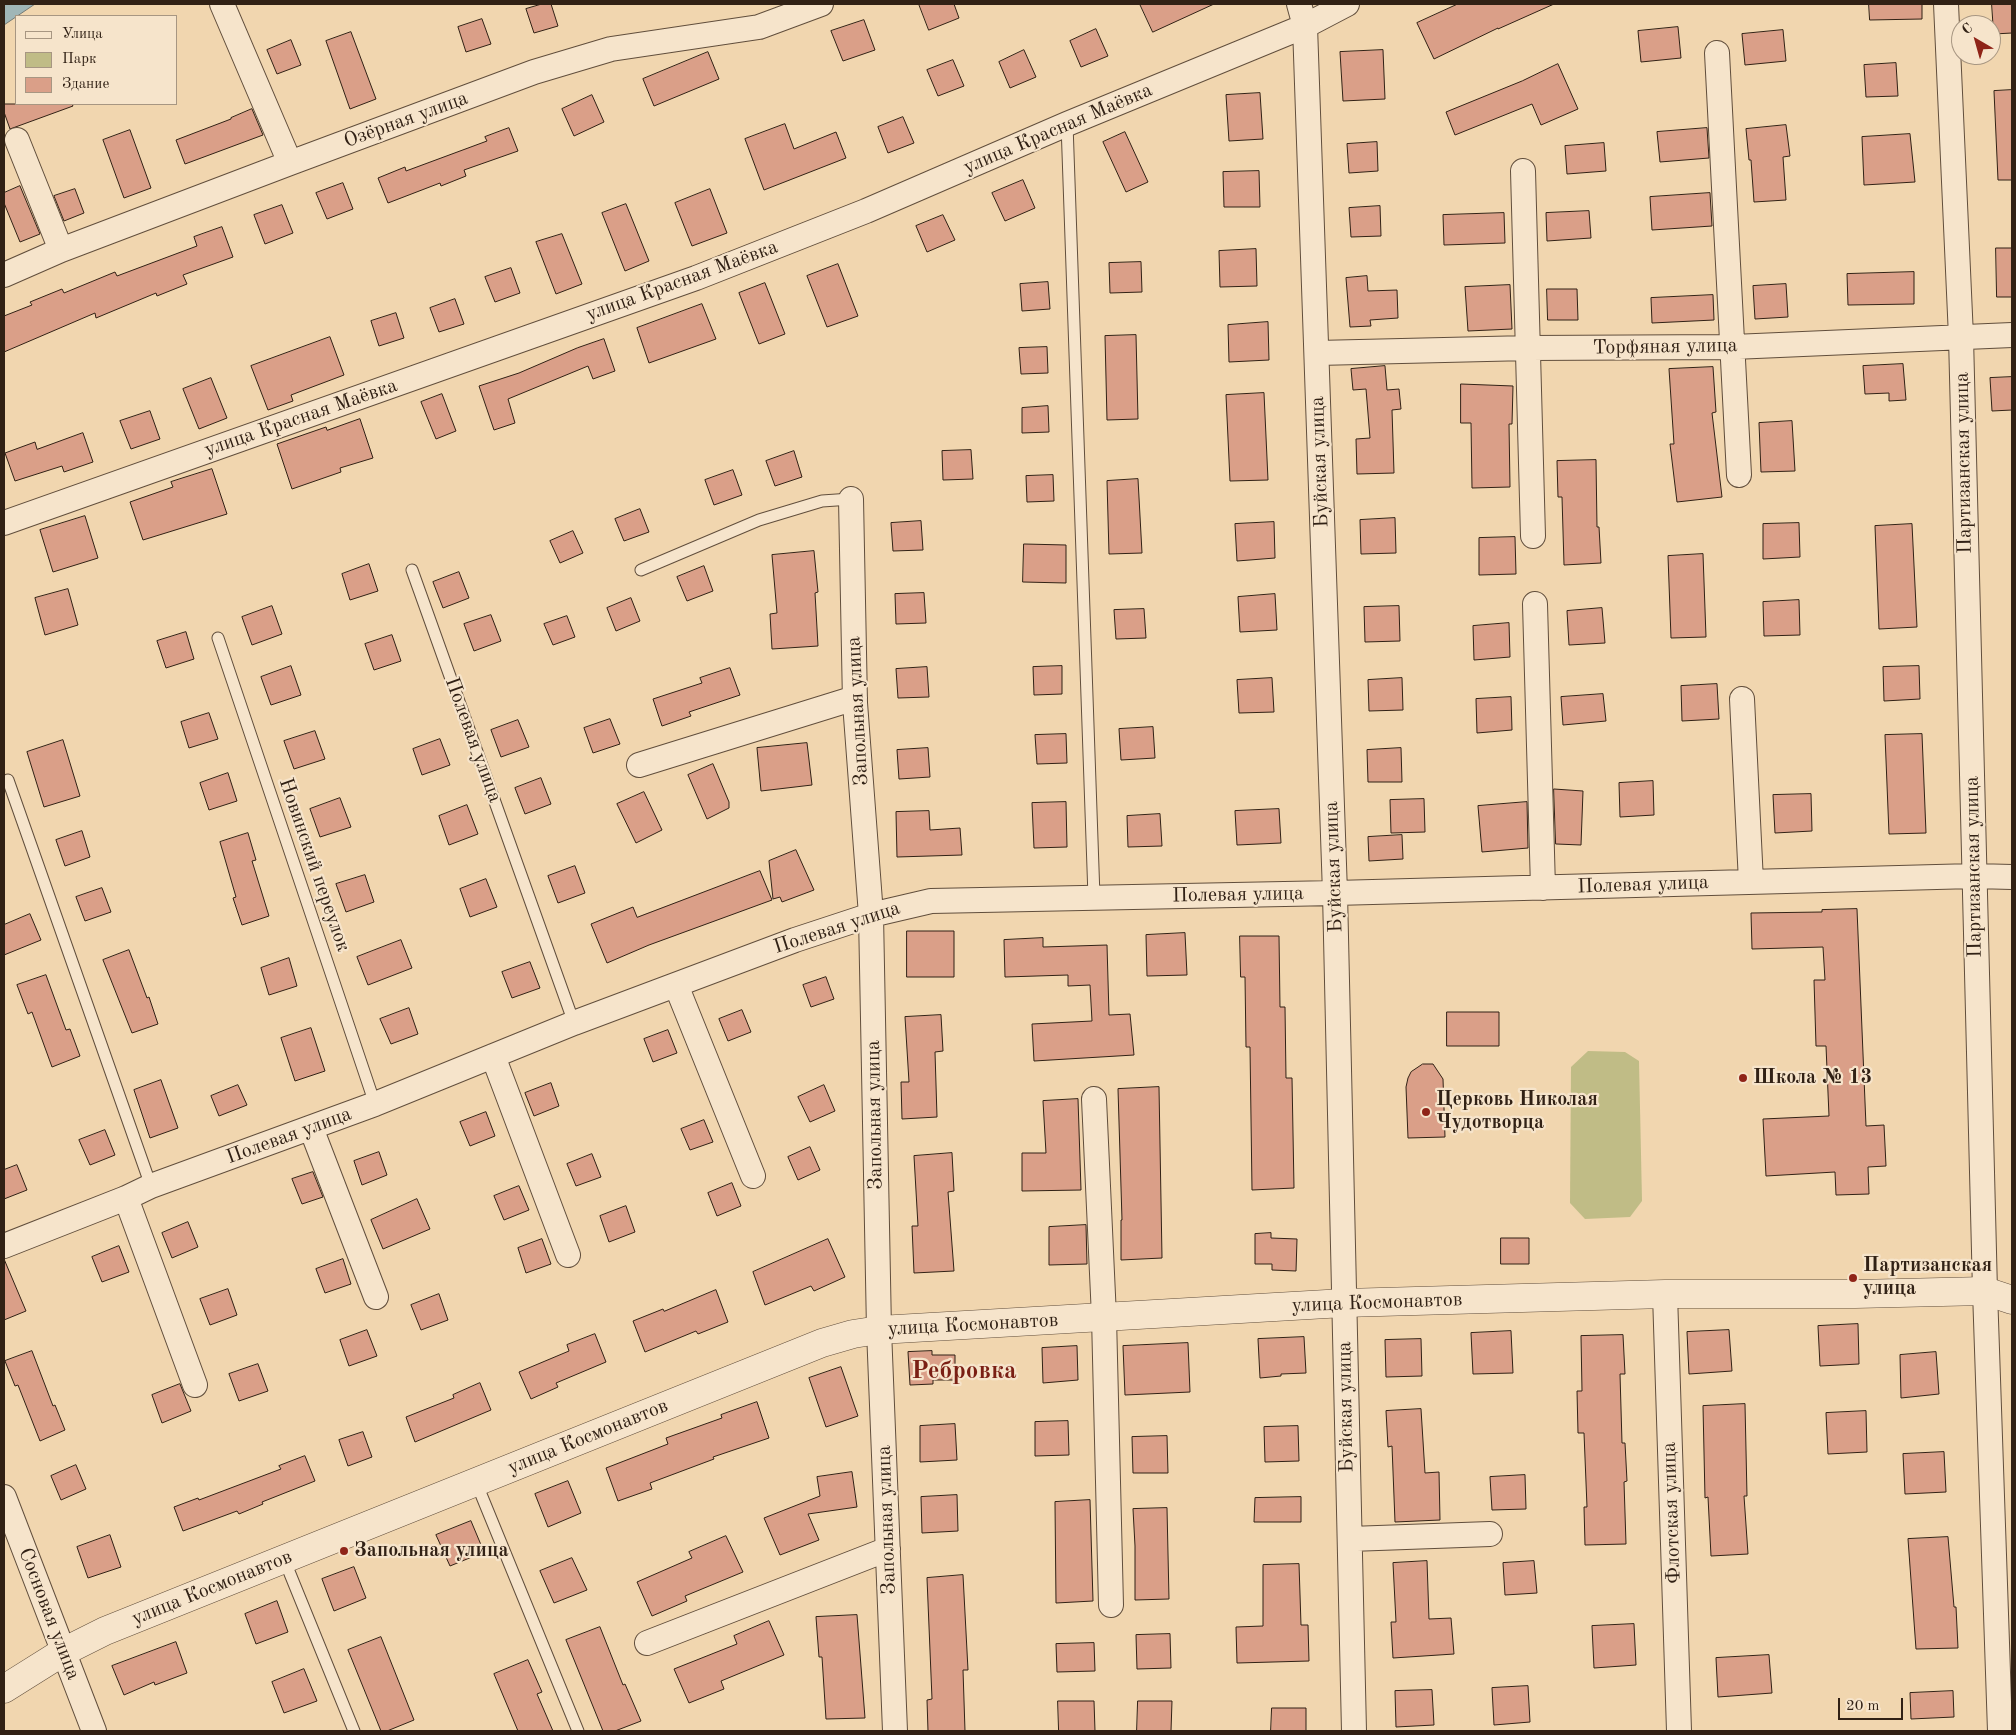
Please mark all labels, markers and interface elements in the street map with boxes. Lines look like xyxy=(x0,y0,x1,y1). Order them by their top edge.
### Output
legend xyxy=(15,15,178,105)
north arrow xyxy=(1951,15,2001,65)
text: С xyxy=(1959,21,1975,37)
text: Улица xyxy=(62,27,103,42)
text: Парк xyxy=(62,52,97,67)
text: Здание xyxy=(62,77,109,92)
street label: улица Красная Маёвка xyxy=(960,78,1156,180)
street label: Озёрная улица xyxy=(341,86,471,154)
street label: улица Красная Маёвка xyxy=(583,235,781,327)
street label: Торфяная улица xyxy=(1592,334,1738,360)
street label: Партизанская улица xyxy=(1950,372,1978,554)
street label: улица Красная Маёвка xyxy=(201,374,401,462)
street label: Буйская улица xyxy=(1306,396,1334,528)
street label: Запольная улица xyxy=(842,636,874,786)
street label: Полевая улица xyxy=(439,674,507,806)
street label: Новинский переулок xyxy=(273,775,355,955)
street label: Партизанская улица xyxy=(1960,776,1988,958)
street label: Буйская улица xyxy=(1320,801,1348,933)
street label: Полевая улица xyxy=(1577,871,1709,899)
street label: Полевая улица xyxy=(1172,882,1304,908)
street label: Полевая улица xyxy=(771,896,903,960)
street label: Запольная улица xyxy=(862,1040,888,1190)
place label: Школа № 13 xyxy=(1753,1066,1872,1090)
marker: Школа № 13 xyxy=(1737,1072,1749,1084)
place label: Церковь Николая Чудотворца xyxy=(1436,1088,1598,1135)
street label: Полевая улица xyxy=(223,1102,355,1170)
marker: Церковь Николая Чудотворца xyxy=(1420,1106,1432,1118)
place label: Партизанская улица xyxy=(1863,1254,1992,1301)
marker: Партизанская улица xyxy=(1847,1272,1859,1284)
street label: улица Космонавтов xyxy=(1291,1288,1463,1318)
street label: улица Космонавтов xyxy=(887,1309,1059,1341)
street label: Буйская улица xyxy=(1333,1341,1359,1473)
district label: Ребровка xyxy=(911,1356,1017,1386)
street label: улица Космонавтов xyxy=(504,1394,672,1480)
street label: Флотская улица xyxy=(1658,1442,1686,1584)
street label: Запольная улица xyxy=(872,1445,902,1595)
place label: Запольная улица xyxy=(354,1539,509,1563)
street label: Сосновая улица xyxy=(13,1545,85,1683)
street label: улица Космонавтов xyxy=(128,1545,296,1631)
marker: Запольная улица xyxy=(338,1545,350,1557)
scale bar xyxy=(1841,1688,1906,1720)
text: 20 m xyxy=(1846,1699,1880,1714)

